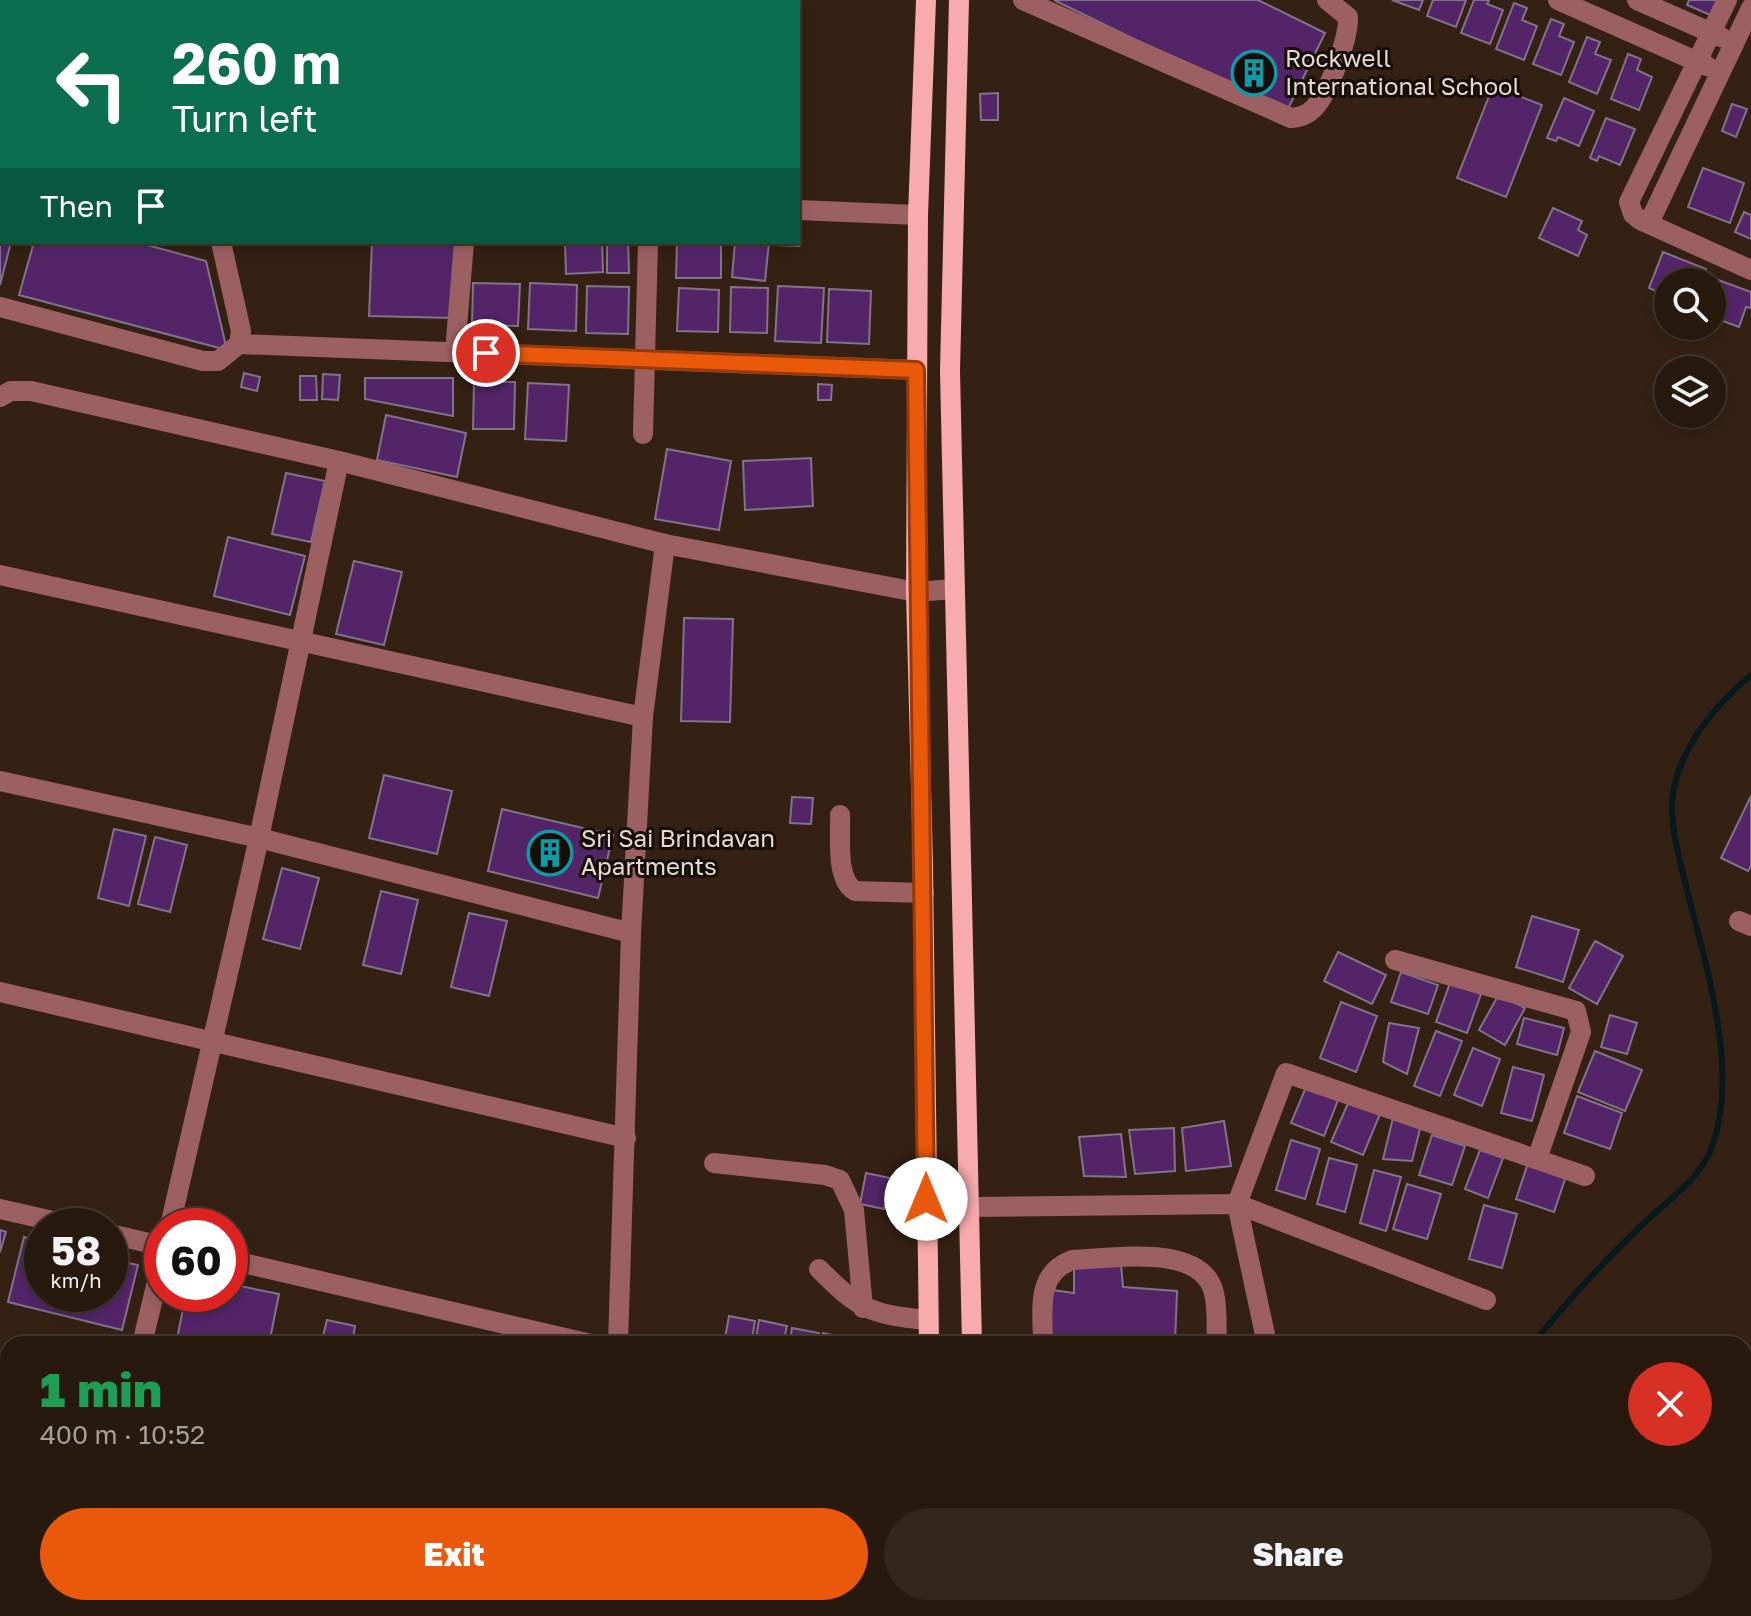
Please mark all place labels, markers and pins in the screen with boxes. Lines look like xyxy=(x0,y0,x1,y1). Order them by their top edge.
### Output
place label: Rockwell International School xyxy=(1285,43,1520,100)
building icon: Rockwell International School xyxy=(1230,49,1278,97)
pin xyxy=(452,319,520,387)
place label: Sri Sai Brindavan Apartments xyxy=(581,823,775,880)
building icon: Sri Sai Brindavan Apartments xyxy=(526,829,574,877)

